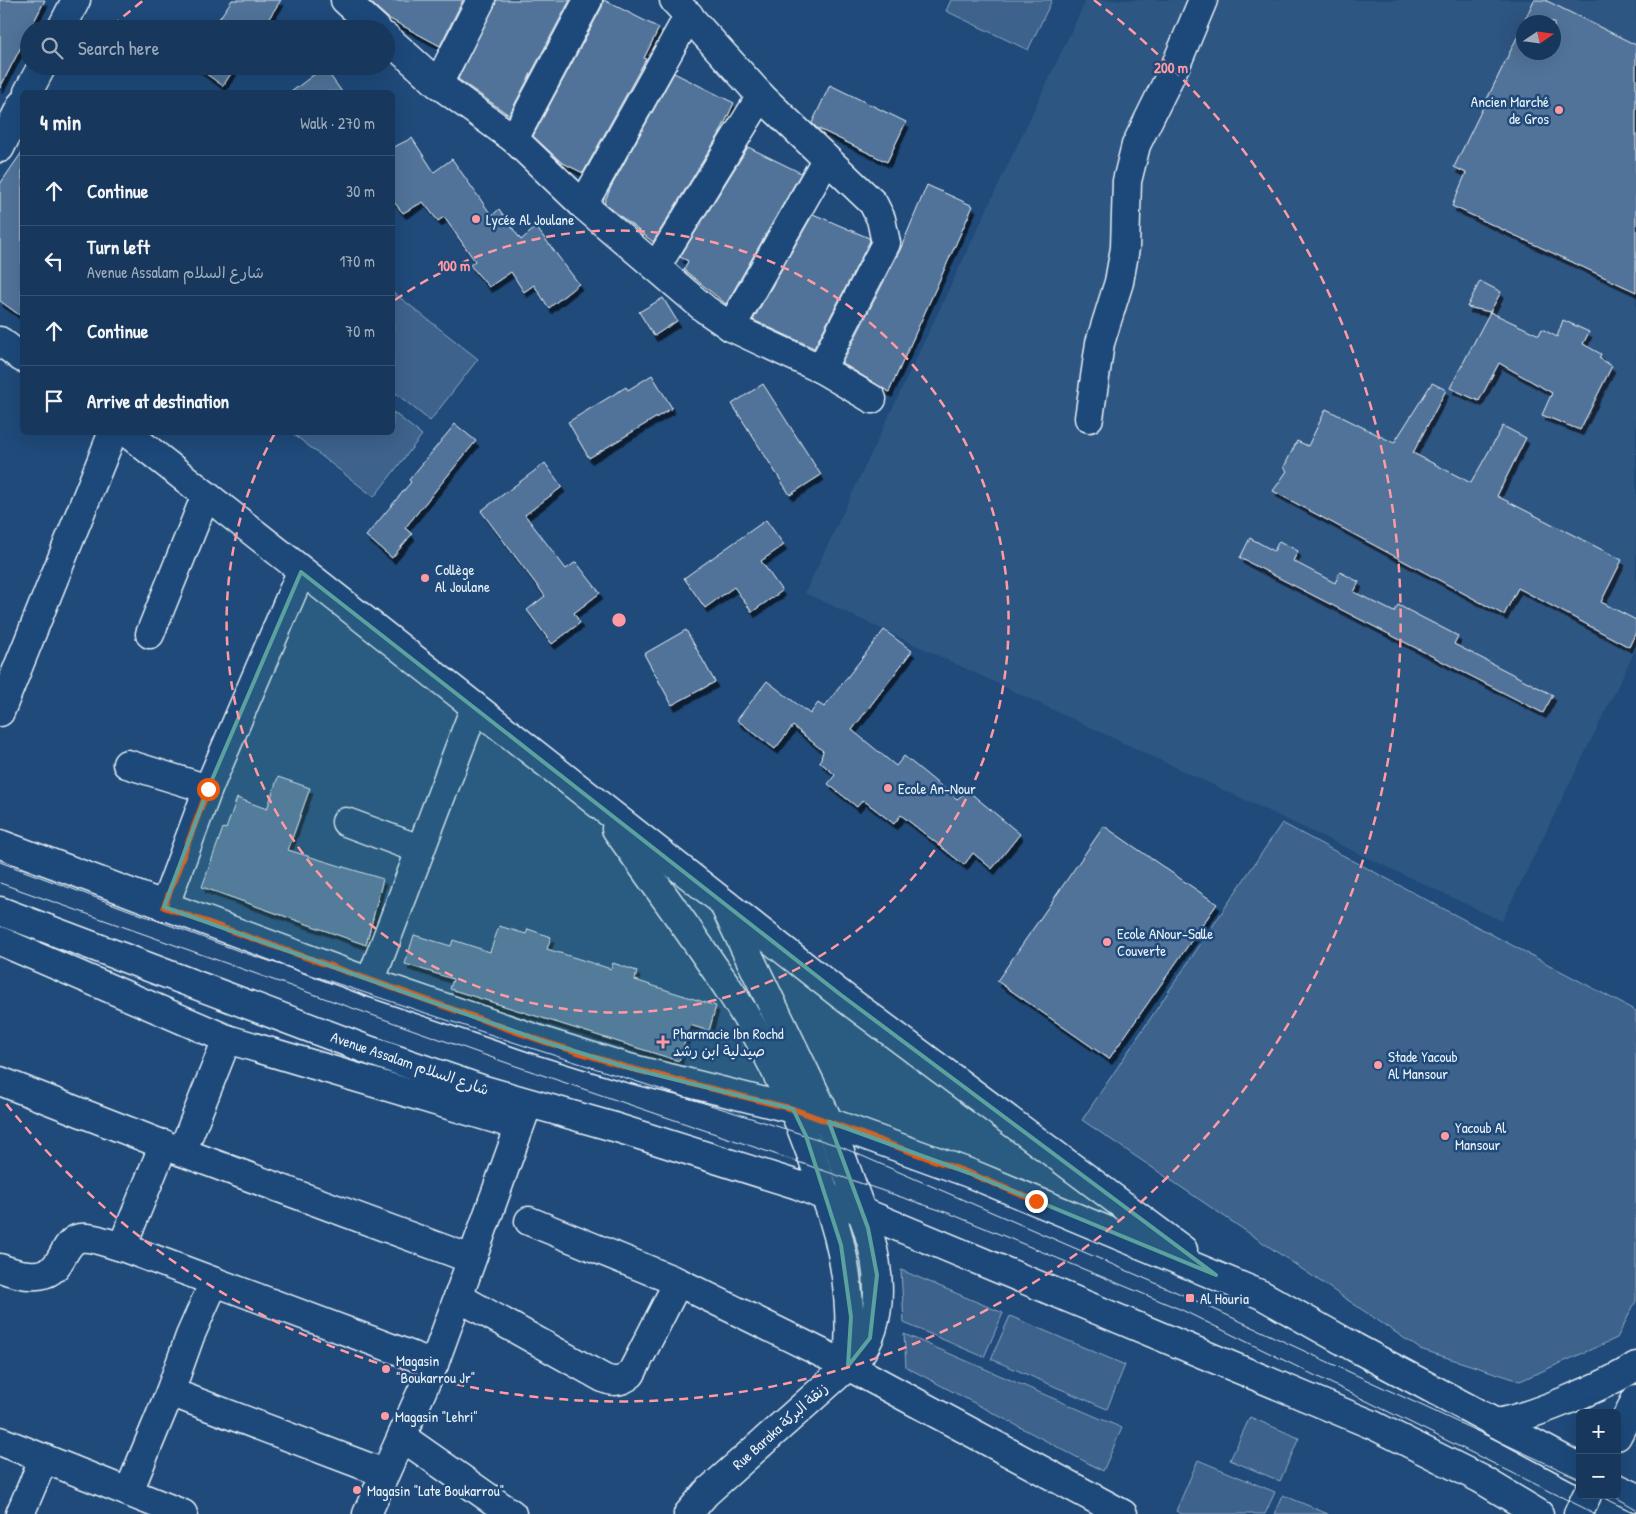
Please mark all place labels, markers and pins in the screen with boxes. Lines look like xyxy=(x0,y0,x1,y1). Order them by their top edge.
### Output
place label: Ancien Marché de Gros xyxy=(1471,91,1549,129)
marker: Ancien Marché de Gros xyxy=(1553,104,1565,116)
place label: Lycée Al Joulane xyxy=(486,209,574,230)
marker: Lycée Al Joulane xyxy=(470,213,482,225)
place label: Collège Al Joulane xyxy=(435,559,490,597)
marker: Collège Al Joulane xyxy=(419,572,431,584)
centre of rings xyxy=(610,611,628,629)
place label: Ecole An-Nour xyxy=(898,778,976,799)
marker: Ecole An-Nour xyxy=(882,782,894,794)
place label: Ecole ANour-Salle Couverte xyxy=(1117,923,1213,961)
marker: Ecole ANour-Salle Couverte xyxy=(1101,936,1113,948)
place label: Pharmacie Ibn Rochd صيدلية ابن رشد xyxy=(673,1023,784,1061)
marker: Pharmacie Ibn Rochd صيدلية ابن رشد xyxy=(657,1036,669,1048)
place label: Stade Yacoub Al Mansour xyxy=(1388,1046,1458,1084)
marker: Stade Yacoub Al Mansour xyxy=(1372,1059,1384,1071)
place label: Yacoub Al Mansour xyxy=(1455,1117,1506,1155)
marker: Yacoub Al Mansour xyxy=(1439,1130,1451,1142)
place label: Al Houria xyxy=(1200,1288,1249,1309)
marker: Al Houria xyxy=(1184,1292,1196,1304)
place label: Magasin "Boukarrou Jr" xyxy=(396,1350,475,1388)
marker: Magasin "Boukarrou Jr" xyxy=(380,1363,392,1375)
place label: Magasin "Lehri" xyxy=(395,1406,478,1427)
marker: Magasin "Lehri" xyxy=(379,1410,391,1422)
place label: Magasin "Late Boukarrou" xyxy=(367,1480,504,1501)
marker: Magasin "Late Boukarrou" xyxy=(351,1484,363,1496)

